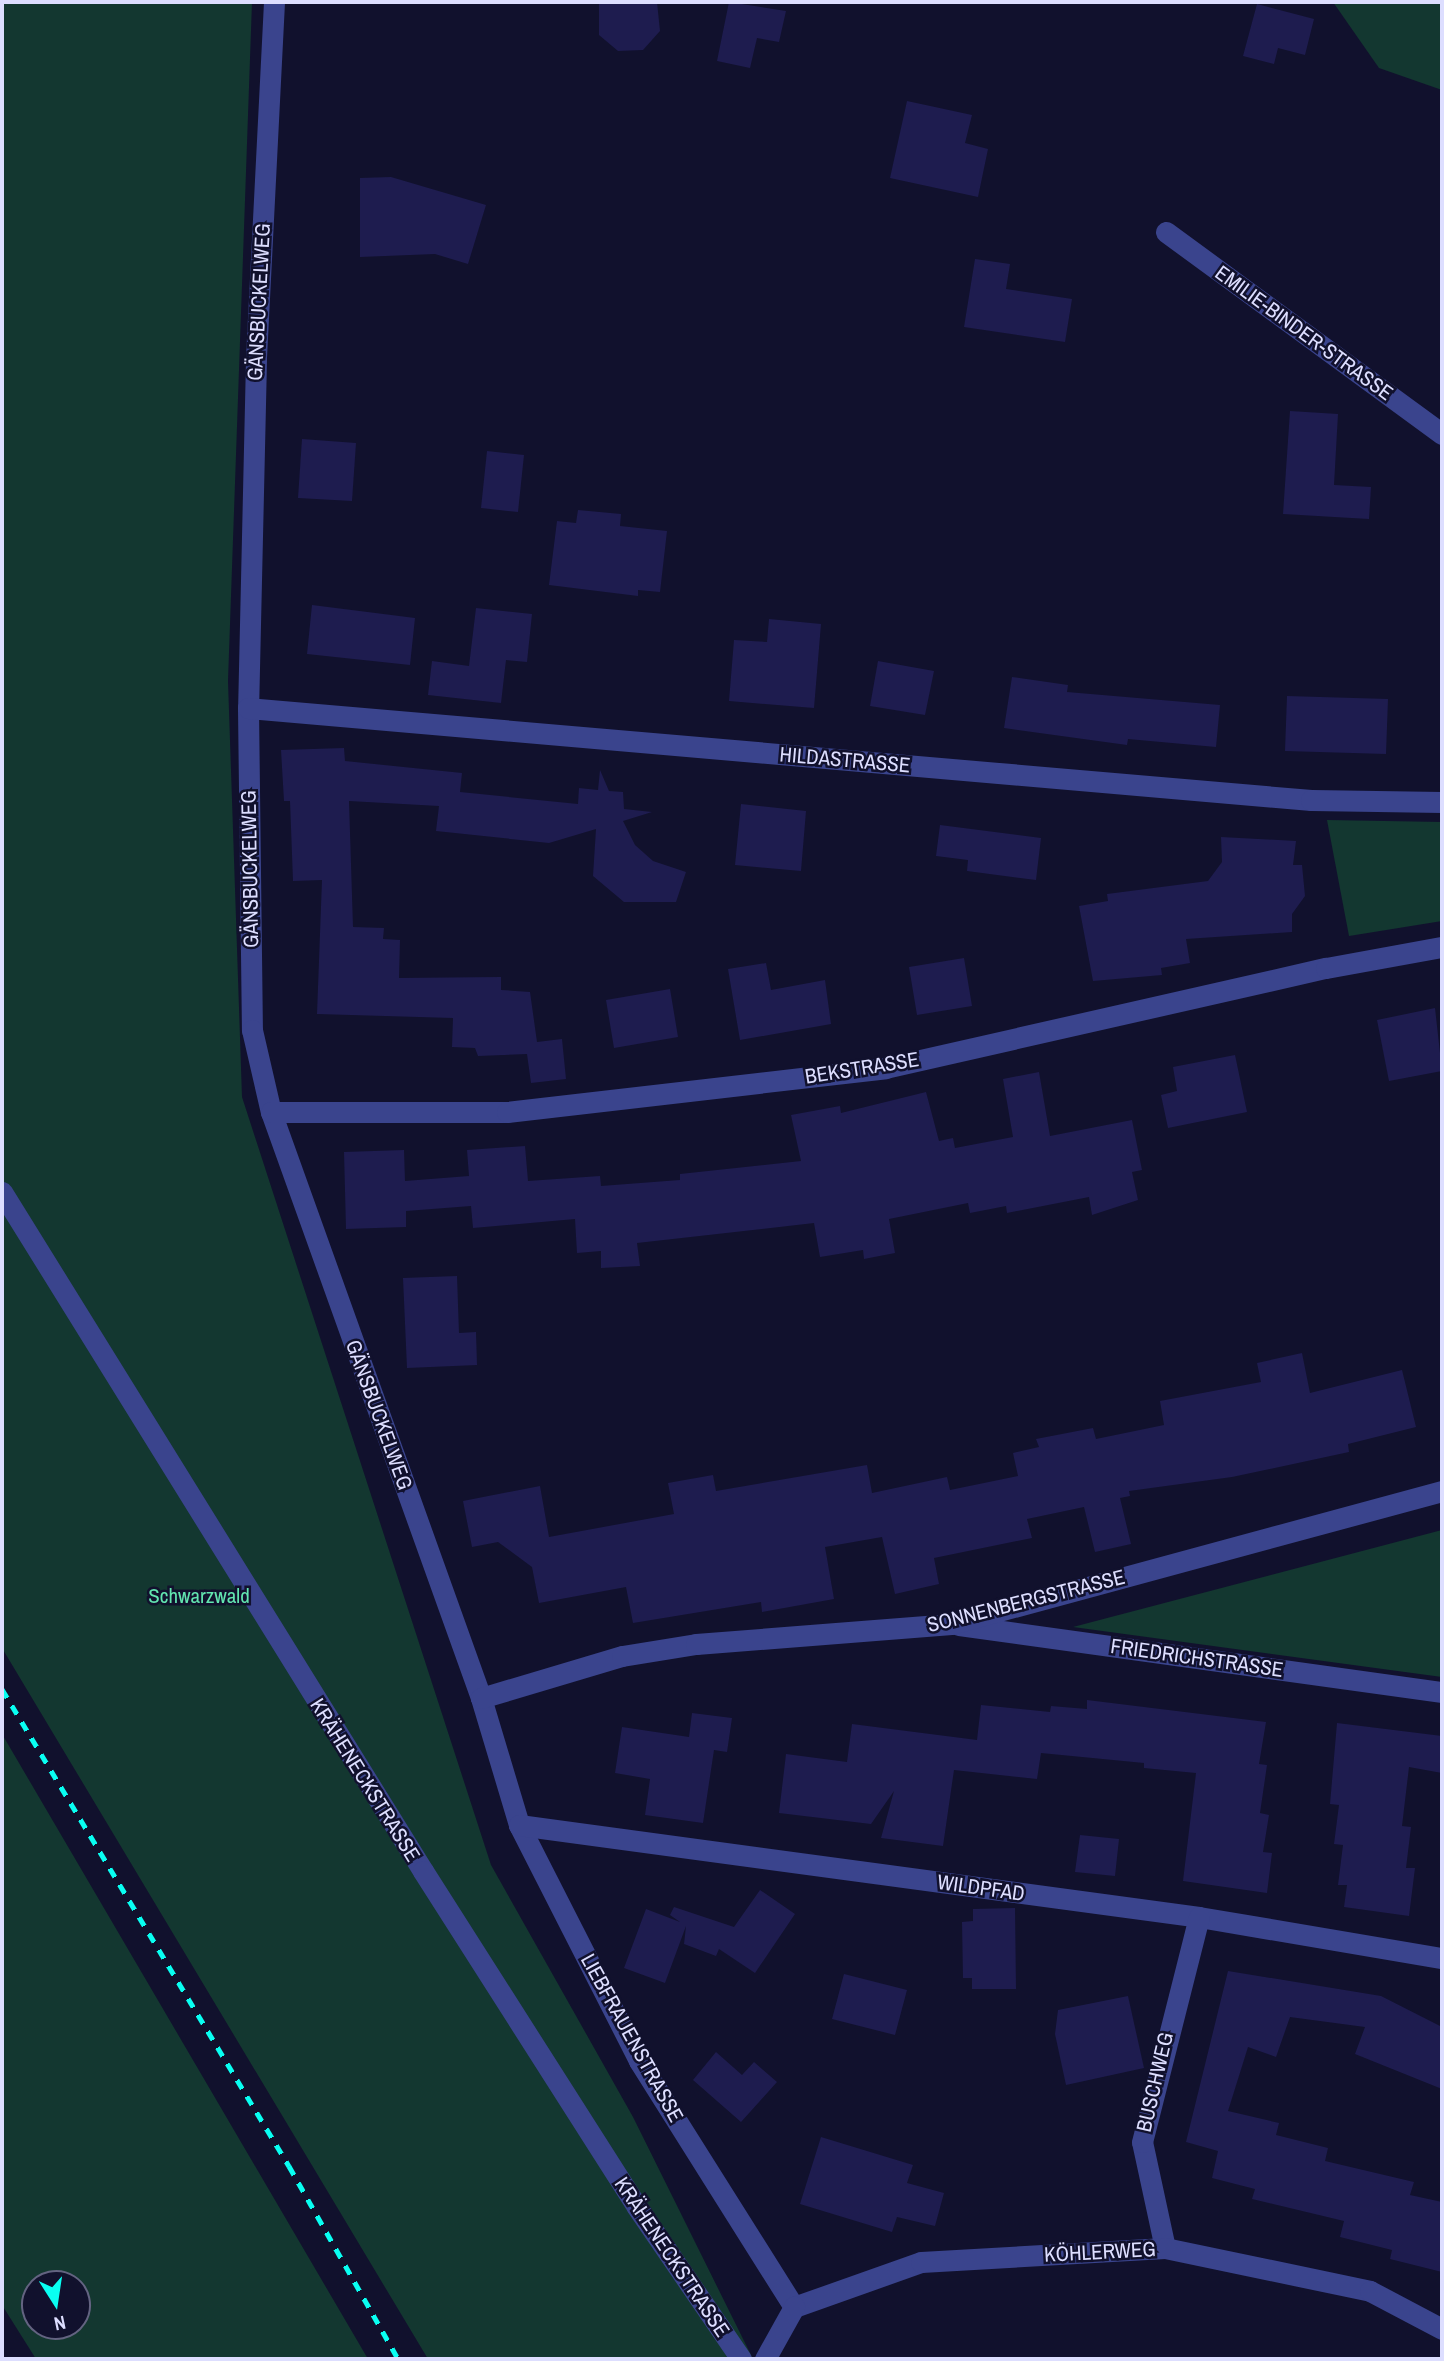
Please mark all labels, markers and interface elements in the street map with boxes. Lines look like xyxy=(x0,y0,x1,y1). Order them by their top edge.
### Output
street label: GÄNSBUCKELWEG xyxy=(242,223,276,381)
street label: EMILIE-BINDER-STRASSE xyxy=(1210,260,1398,406)
street label: HILDASTRASSE xyxy=(779,742,911,778)
street label: GÄNSBUCKELWEG xyxy=(236,790,264,948)
street label: BEKSTRASSE xyxy=(803,1047,921,1089)
street label: GÄNSBUCKELWEG xyxy=(340,1337,418,1493)
street label: SONNENBERGSTRASSE xyxy=(925,1564,1127,1638)
park label: Schwarzwald xyxy=(148,1583,250,1609)
street label: FRIEDRICHSTRASSE xyxy=(1109,1633,1285,1683)
street label: KRÄHENECKSTRASSE xyxy=(305,1694,425,1866)
street label: WILDPFAD xyxy=(936,1869,1026,1907)
street label: LIEBFRAUENSTRASSE xyxy=(575,1949,689,2127)
street label: BUSCHWEG xyxy=(1131,2030,1179,2134)
street label: KRÄHENECKSTRASSE xyxy=(609,2172,735,2342)
street label: KÖHLERWEG xyxy=(1044,2236,1156,2268)
north arrow xyxy=(21,2270,91,2340)
text: N xyxy=(52,2310,68,2337)

